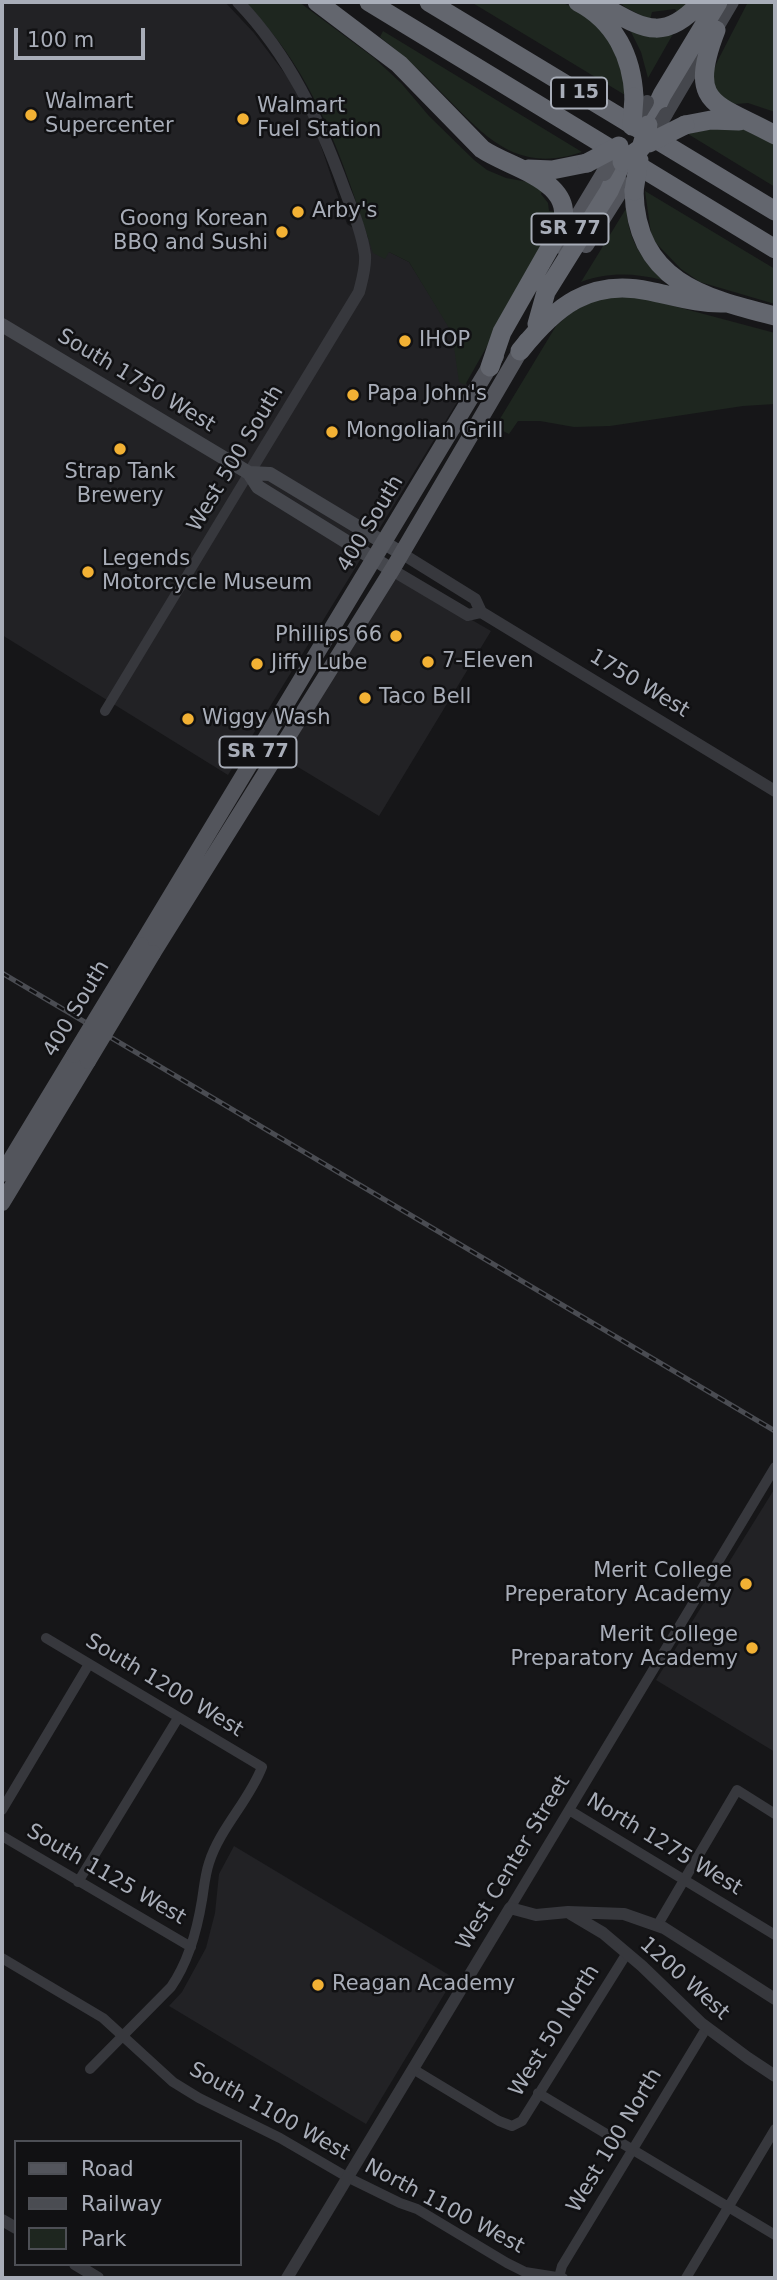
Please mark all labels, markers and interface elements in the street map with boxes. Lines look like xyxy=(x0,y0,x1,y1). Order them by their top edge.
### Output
scale bar xyxy=(18,14,149,58)
text: 100 m xyxy=(27,28,94,52)
road number: I 15 xyxy=(551,78,607,108)
place label: Walmart Supercenter xyxy=(45,90,174,140)
place label: Walmart Fuel Station xyxy=(257,94,381,144)
marker: Walmart Supercenter xyxy=(23,107,39,123)
marker: Walmart Fuel Station xyxy=(235,111,251,127)
place label: Arby's xyxy=(312,199,377,225)
marker: Arby's xyxy=(290,204,306,220)
place label: Goong Korean BBQ and Sushi xyxy=(113,207,268,257)
road number: SR 77 xyxy=(532,214,608,244)
marker: Goong Korean BBQ and Sushi xyxy=(274,224,290,240)
street label: South 1750 West xyxy=(53,324,219,438)
place label: IHOP xyxy=(419,328,470,354)
marker: IHOP xyxy=(397,333,413,349)
street label: West 500 South xyxy=(182,381,290,537)
place label: Papa John's xyxy=(367,382,487,408)
marker: Papa John's xyxy=(345,387,361,403)
place label: Mongolian Grill xyxy=(346,419,503,445)
marker: Mongolian Grill xyxy=(324,424,340,440)
marker: Strap Tank Brewery xyxy=(112,441,128,457)
place label: Strap Tank Brewery xyxy=(65,460,175,510)
street label: 400 South xyxy=(332,471,410,577)
place label: Legends Motorcycle Museum xyxy=(102,547,312,597)
marker: Legends Motorcycle Museum xyxy=(80,564,96,580)
place label: Phillips 66 xyxy=(275,623,382,649)
marker: Phillips 66 xyxy=(388,628,404,644)
street label: 1750 West xyxy=(585,644,693,724)
place label: 7-Eleven xyxy=(442,649,534,675)
place label: Jiffy Lube xyxy=(271,651,367,677)
marker: 7-Eleven xyxy=(420,654,436,670)
marker: Jiffy Lube xyxy=(249,656,265,672)
place label: Taco Bell xyxy=(379,685,471,711)
marker: Taco Bell xyxy=(357,690,373,706)
place label: Wiggy Wash xyxy=(202,706,330,732)
marker: Wiggy Wash xyxy=(180,711,196,727)
road number: SR 77 xyxy=(219,736,296,768)
street label: 400 South xyxy=(38,956,116,1062)
place label: Merit College Preperatory Academy xyxy=(504,1559,732,1609)
marker: Merit College Preperatory Academy xyxy=(738,1576,754,1592)
place label: Merit College Preparatory Academy xyxy=(511,1623,738,1673)
street label: South 1200 West xyxy=(81,1629,247,1743)
marker: Merit College Preparatory Academy xyxy=(744,1640,760,1656)
street label: West Center Street xyxy=(452,1771,576,1955)
street label: North 1275 West xyxy=(582,1789,746,1901)
street label: South 1125 West xyxy=(22,1819,190,1931)
street label: 1200 West xyxy=(634,1932,734,2026)
street label: West 50 North xyxy=(504,1961,606,2101)
place label: Reagan Academy xyxy=(332,1972,515,1998)
marker: Reagan Academy xyxy=(310,1977,326,1993)
street label: South 1100 West xyxy=(184,2057,354,2167)
street label: West 100 North xyxy=(562,2064,668,2218)
legend xyxy=(14,2140,242,2266)
street label: North 1100 West xyxy=(360,2154,528,2260)
text: Road xyxy=(81,2157,134,2181)
text: Railway xyxy=(81,2192,162,2216)
text: Park xyxy=(81,2227,126,2251)

